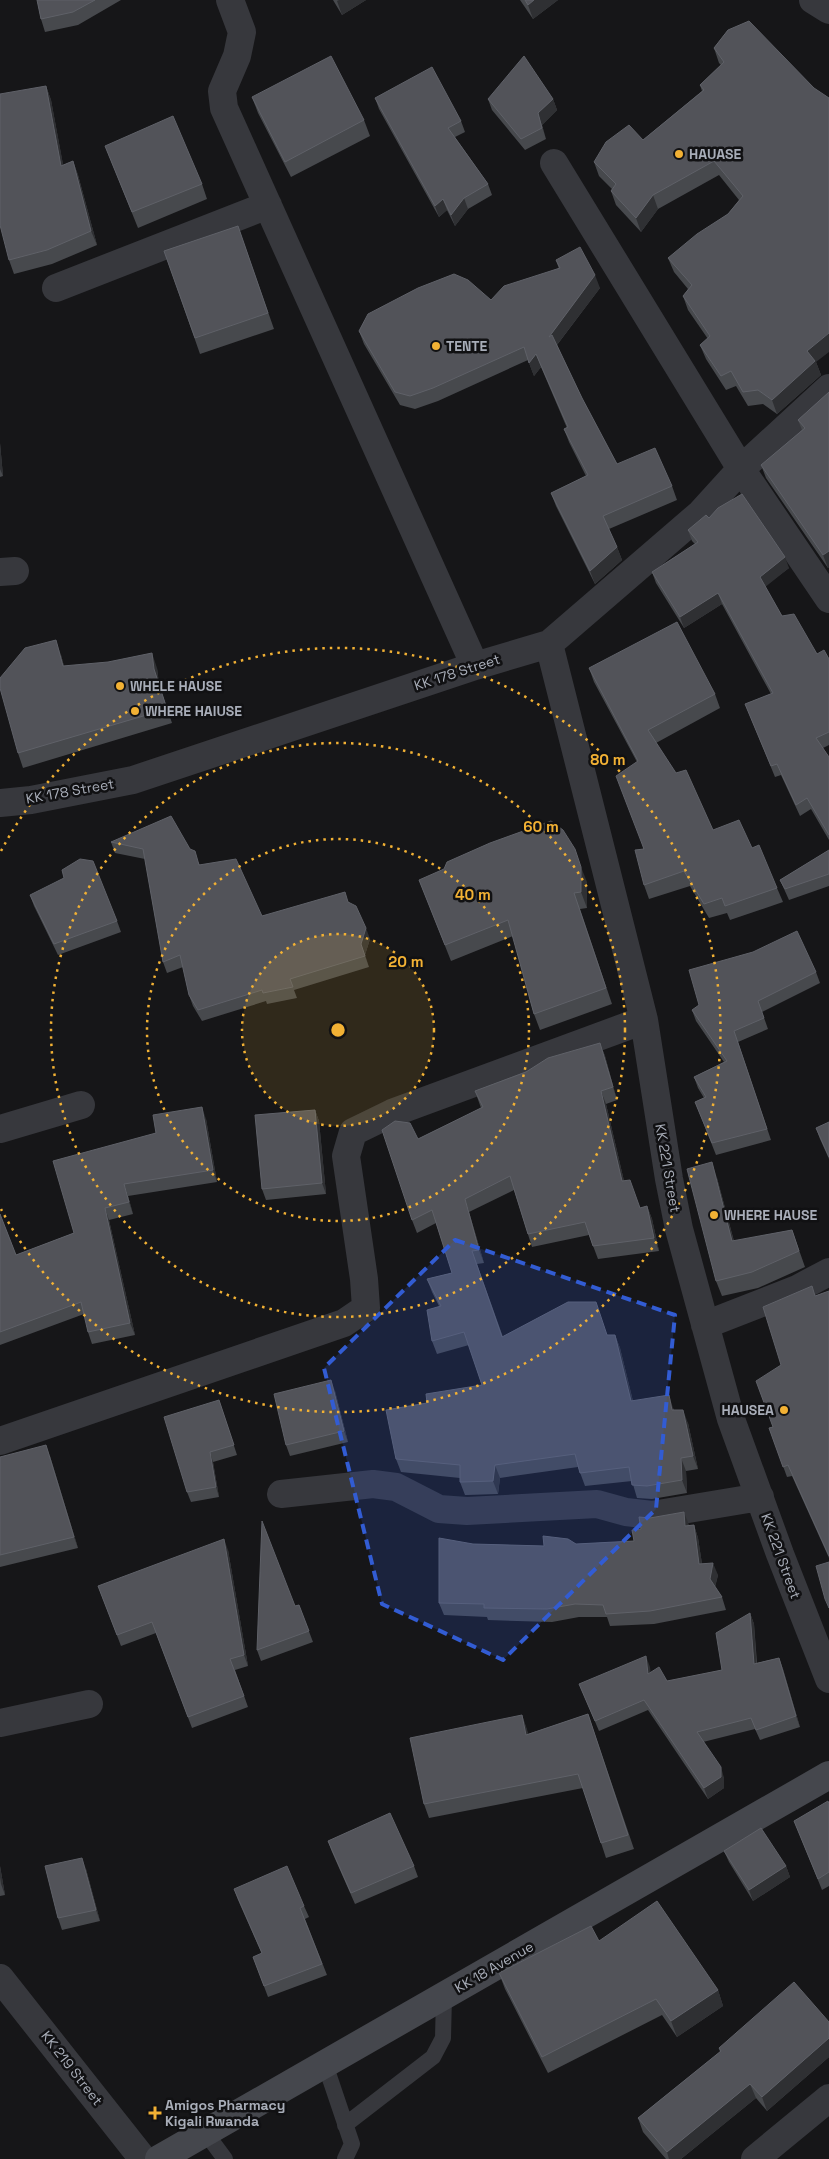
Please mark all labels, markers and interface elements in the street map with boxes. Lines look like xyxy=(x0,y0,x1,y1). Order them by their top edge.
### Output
place label: HAUASE xyxy=(689,145,742,163)
marker: HAUASE xyxy=(673,148,685,160)
place label: TENTE xyxy=(446,337,488,355)
marker: TENTE xyxy=(430,340,442,352)
street label: KK 178 Street xyxy=(412,650,502,694)
place label: WHELE HAUSE xyxy=(130,677,222,695)
marker: WHELE HAUSE xyxy=(114,680,126,692)
place label: WHERE HAIUSE xyxy=(145,702,242,720)
marker: WHERE HAIUSE xyxy=(129,705,141,717)
text: 80 m xyxy=(590,750,626,769)
street label: KK 178 Street xyxy=(24,774,116,808)
text: 60 m xyxy=(523,817,559,836)
text: 40 m xyxy=(455,885,491,904)
text: 20 m xyxy=(388,952,424,971)
centre of rings xyxy=(329,1021,347,1039)
street label: KK 221 Street xyxy=(651,1122,685,1214)
place label: WHERE HAUSE xyxy=(724,1206,817,1224)
marker: WHERE HAUSE xyxy=(708,1209,720,1221)
place label: HAUSEA xyxy=(722,1401,774,1419)
marker: HAUSEA xyxy=(778,1404,790,1416)
street label: KK 221 Street xyxy=(757,1511,805,1601)
street label: KK 18 Avenue xyxy=(451,1937,537,1997)
street label: KK 219 Street xyxy=(37,2027,107,2109)
place label: Amigos Pharmacy Kigali Rwanda xyxy=(165,2096,285,2130)
marker: Amigos Pharmacy Kigali Rwanda xyxy=(149,2107,161,2119)

